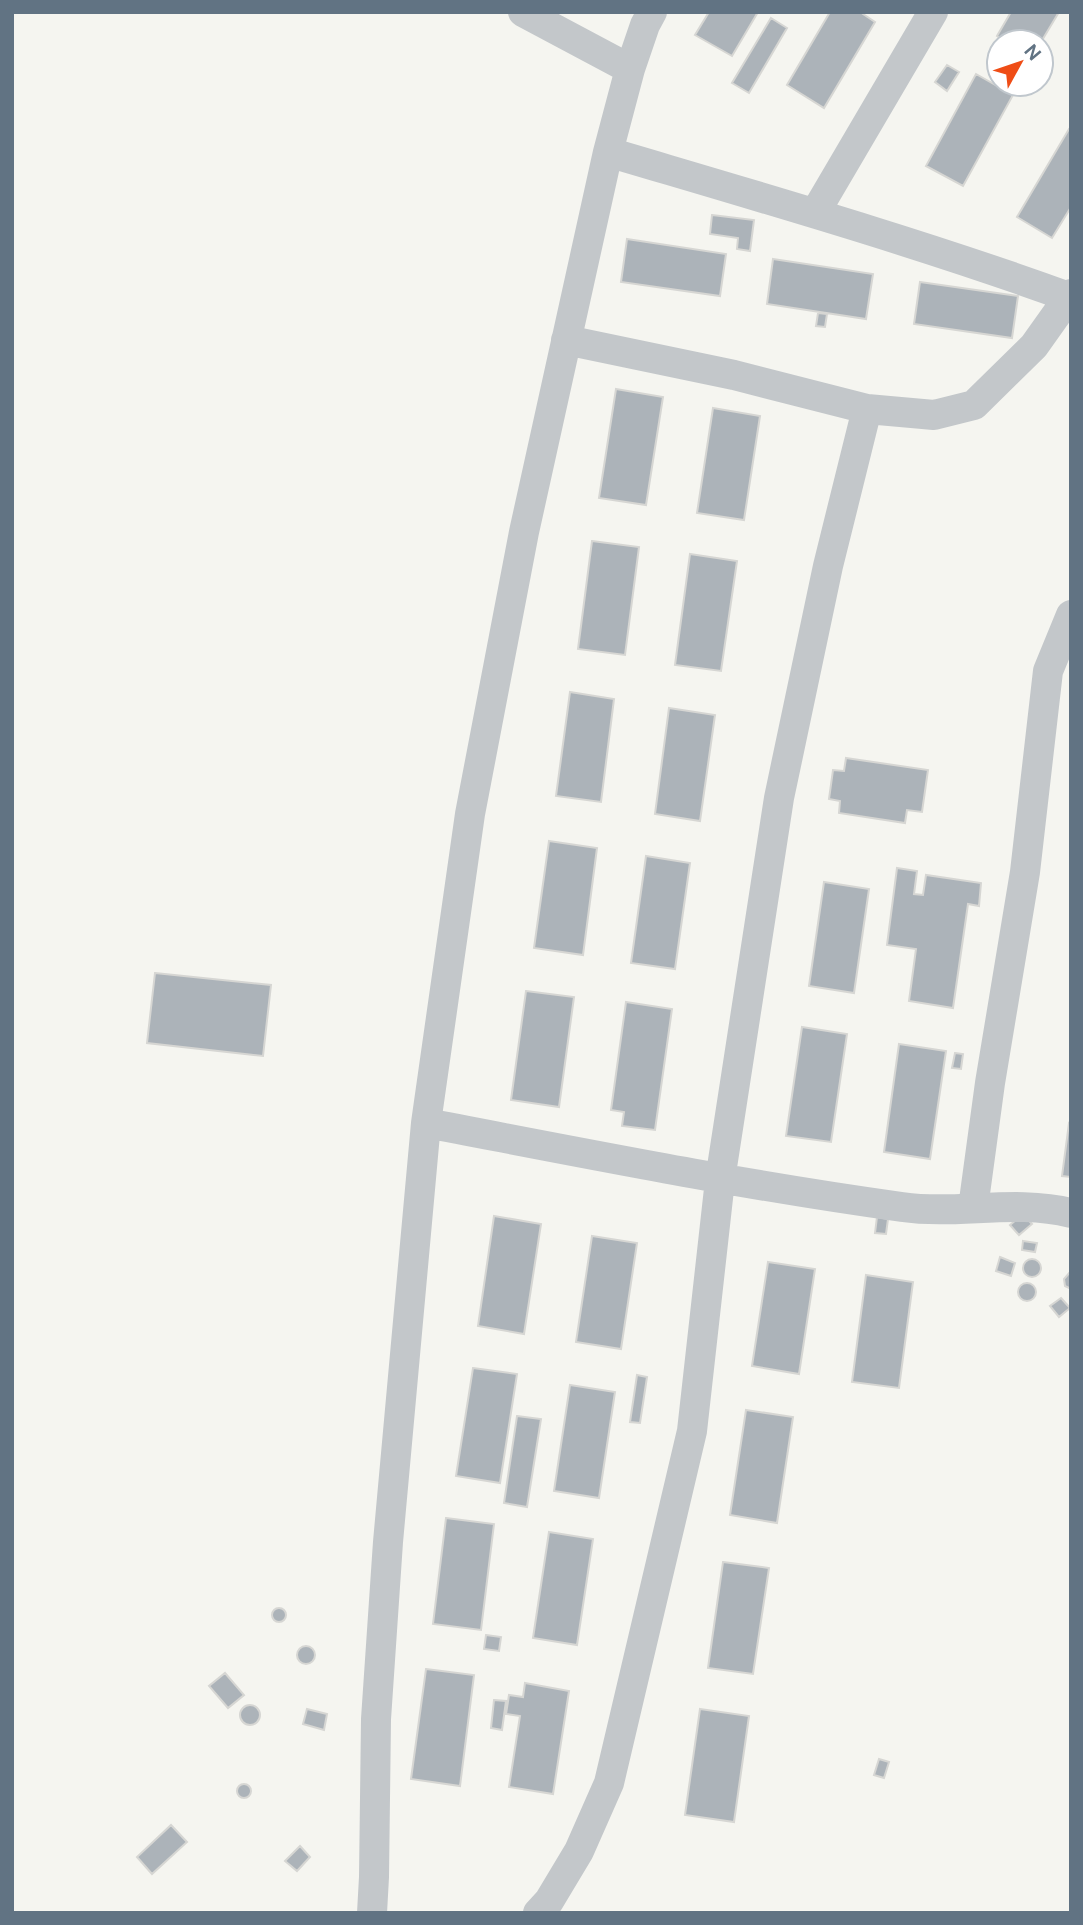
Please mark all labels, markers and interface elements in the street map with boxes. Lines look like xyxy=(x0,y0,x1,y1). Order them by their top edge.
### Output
north arrow xyxy=(985,28,1055,98)
text: N xyxy=(1019,39,1047,66)

